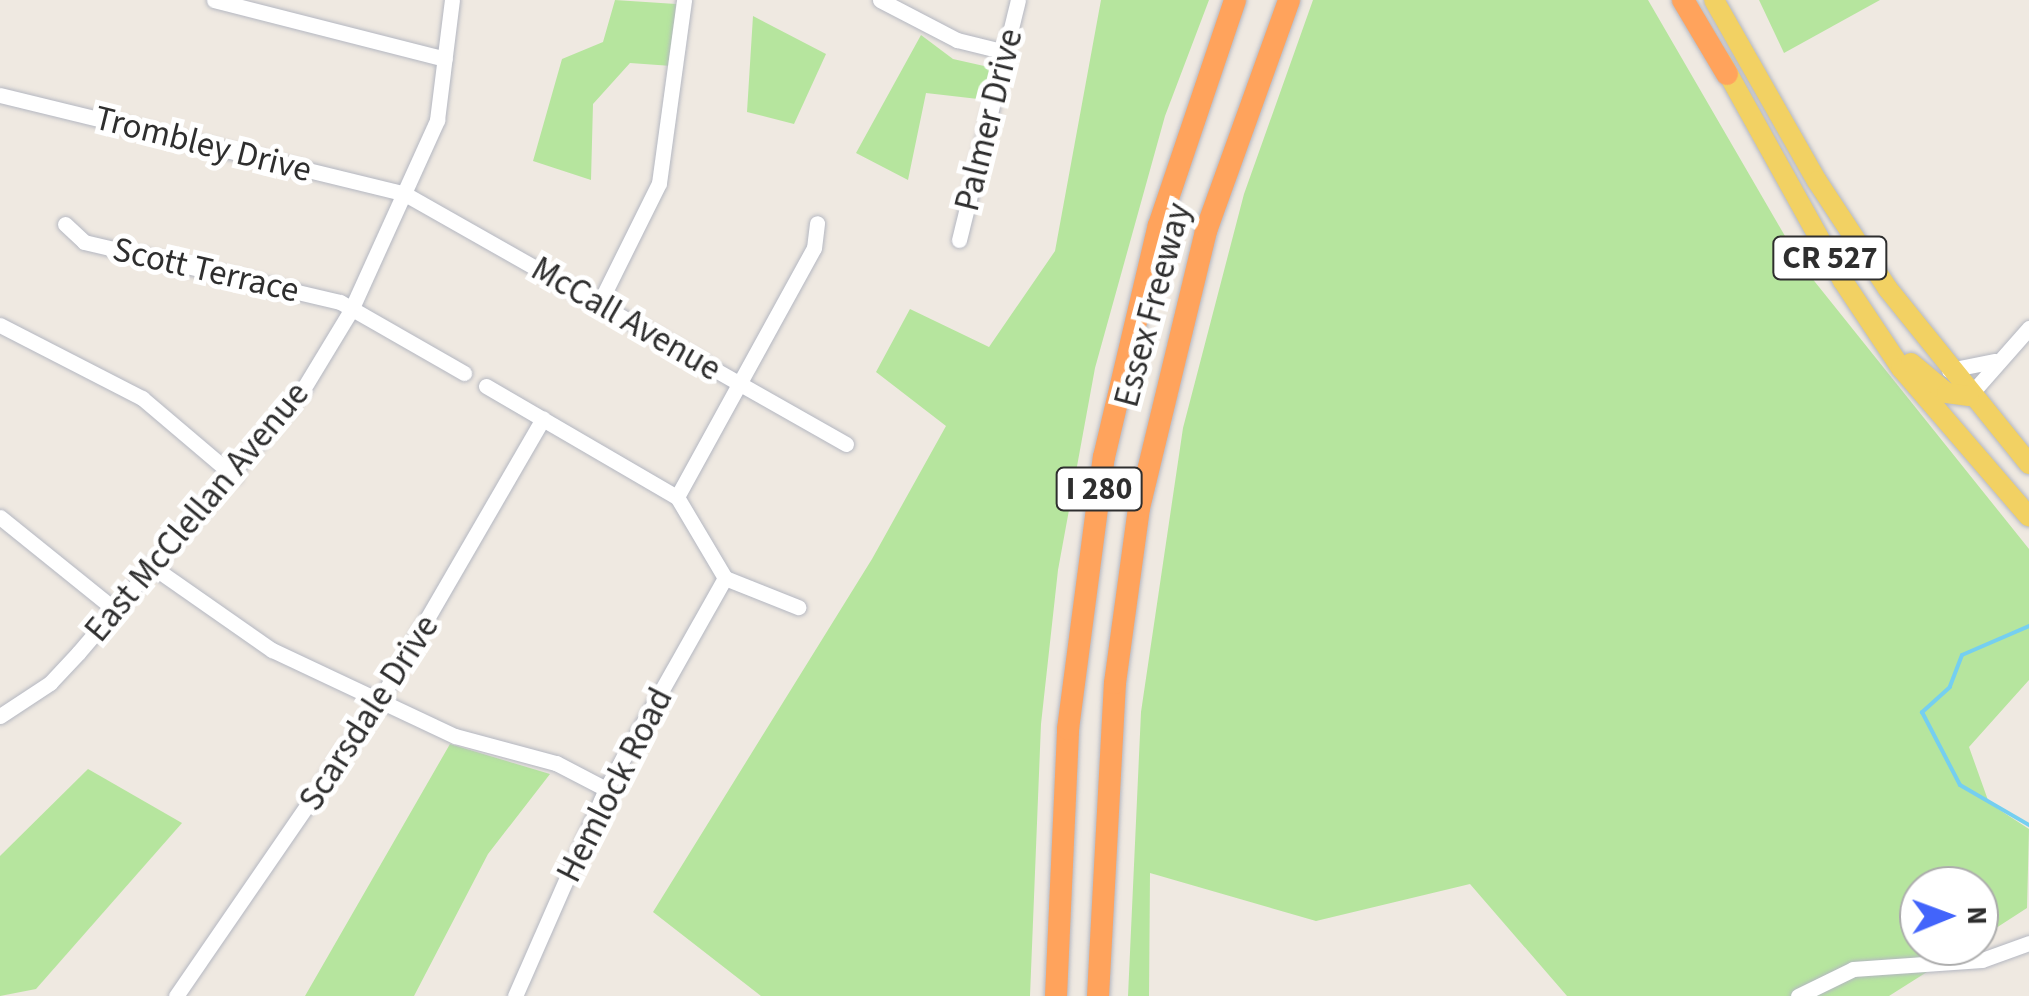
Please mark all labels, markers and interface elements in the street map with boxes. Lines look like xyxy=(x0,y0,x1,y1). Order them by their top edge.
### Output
street label: Palmer Drive xyxy=(946,25,1032,215)
street label: Trombley Drive xyxy=(90,97,316,191)
street label: Essex Freeway xyxy=(1106,198,1200,412)
street label: Scott Terrace xyxy=(109,228,303,312)
road number: CR 527 xyxy=(1770,231,1890,285)
street label: McCall Avenue xyxy=(524,248,728,390)
street label: East McClellan Avenue xyxy=(76,374,318,650)
road number: I 280 xyxy=(1054,462,1144,516)
street label: Scarsdale Drive xyxy=(290,607,448,819)
street label: Hemlock Road xyxy=(548,681,682,889)
north arrow xyxy=(1899,866,1999,966)
text: N xyxy=(1957,906,1997,925)

